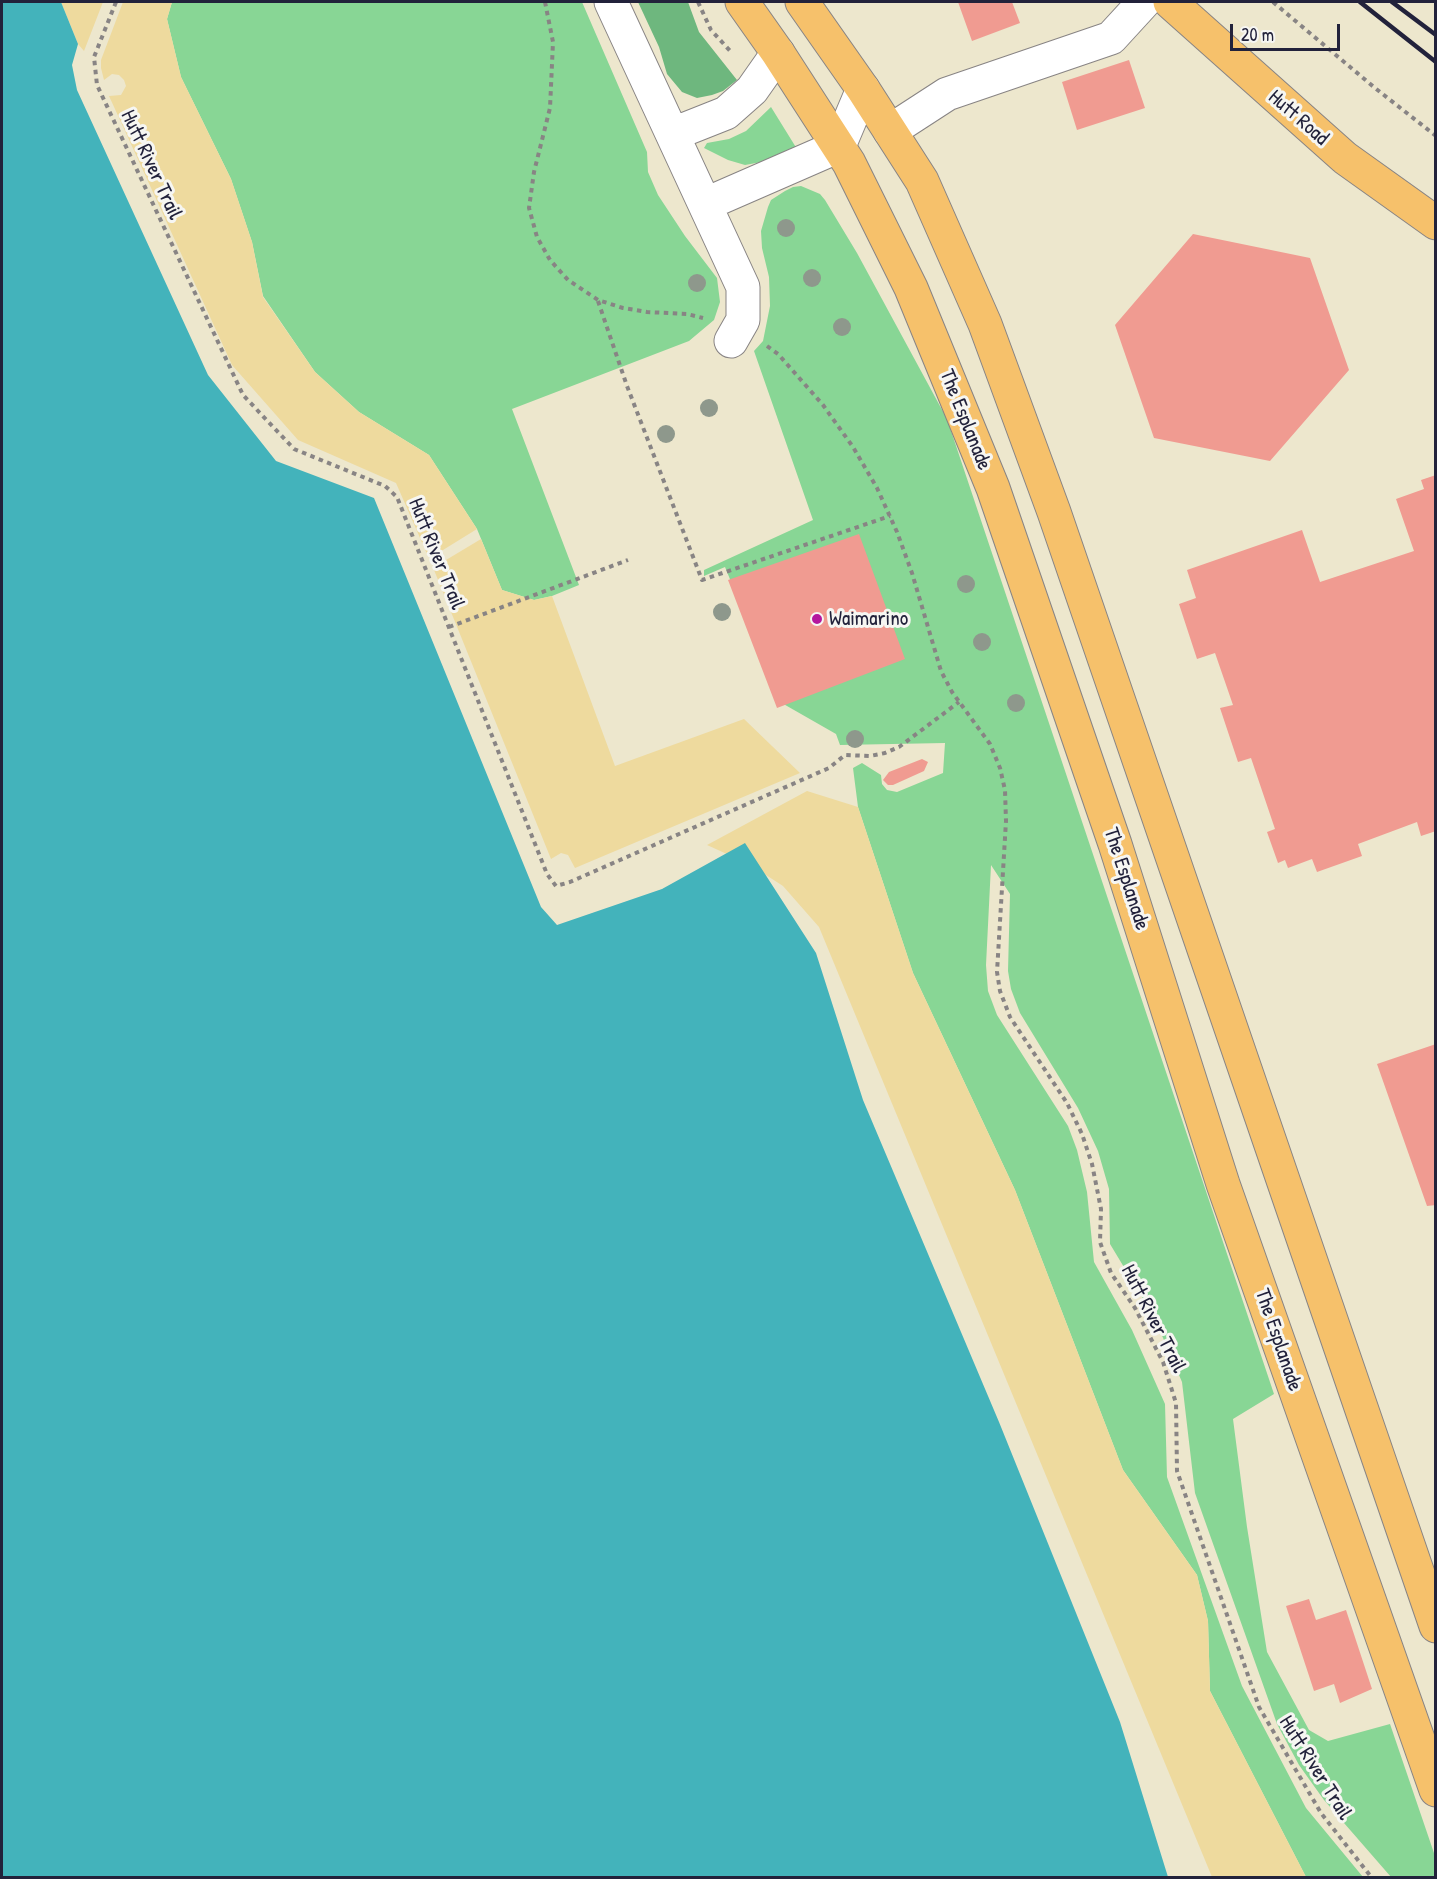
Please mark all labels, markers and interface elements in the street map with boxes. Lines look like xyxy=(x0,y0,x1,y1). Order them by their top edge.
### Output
scale bar xyxy=(1233,12,1342,50)
text: 20 m xyxy=(1241,22,1274,47)
street label: Hutt Road xyxy=(1263,85,1333,151)
street label: Hutt River Trail xyxy=(115,106,187,224)
street label: The Esplanade xyxy=(933,366,997,474)
street label: Hutt River Trail xyxy=(402,495,470,613)
place label: Waimarino xyxy=(829,606,908,632)
marker: Waimarino xyxy=(810,612,824,626)
street label: The Esplanade xyxy=(1098,825,1154,933)
street label: Hutt River Trail xyxy=(1115,1261,1191,1377)
street label: The Esplanade xyxy=(1249,1286,1307,1394)
street label: Hutt River Trail xyxy=(1273,1711,1357,1825)

